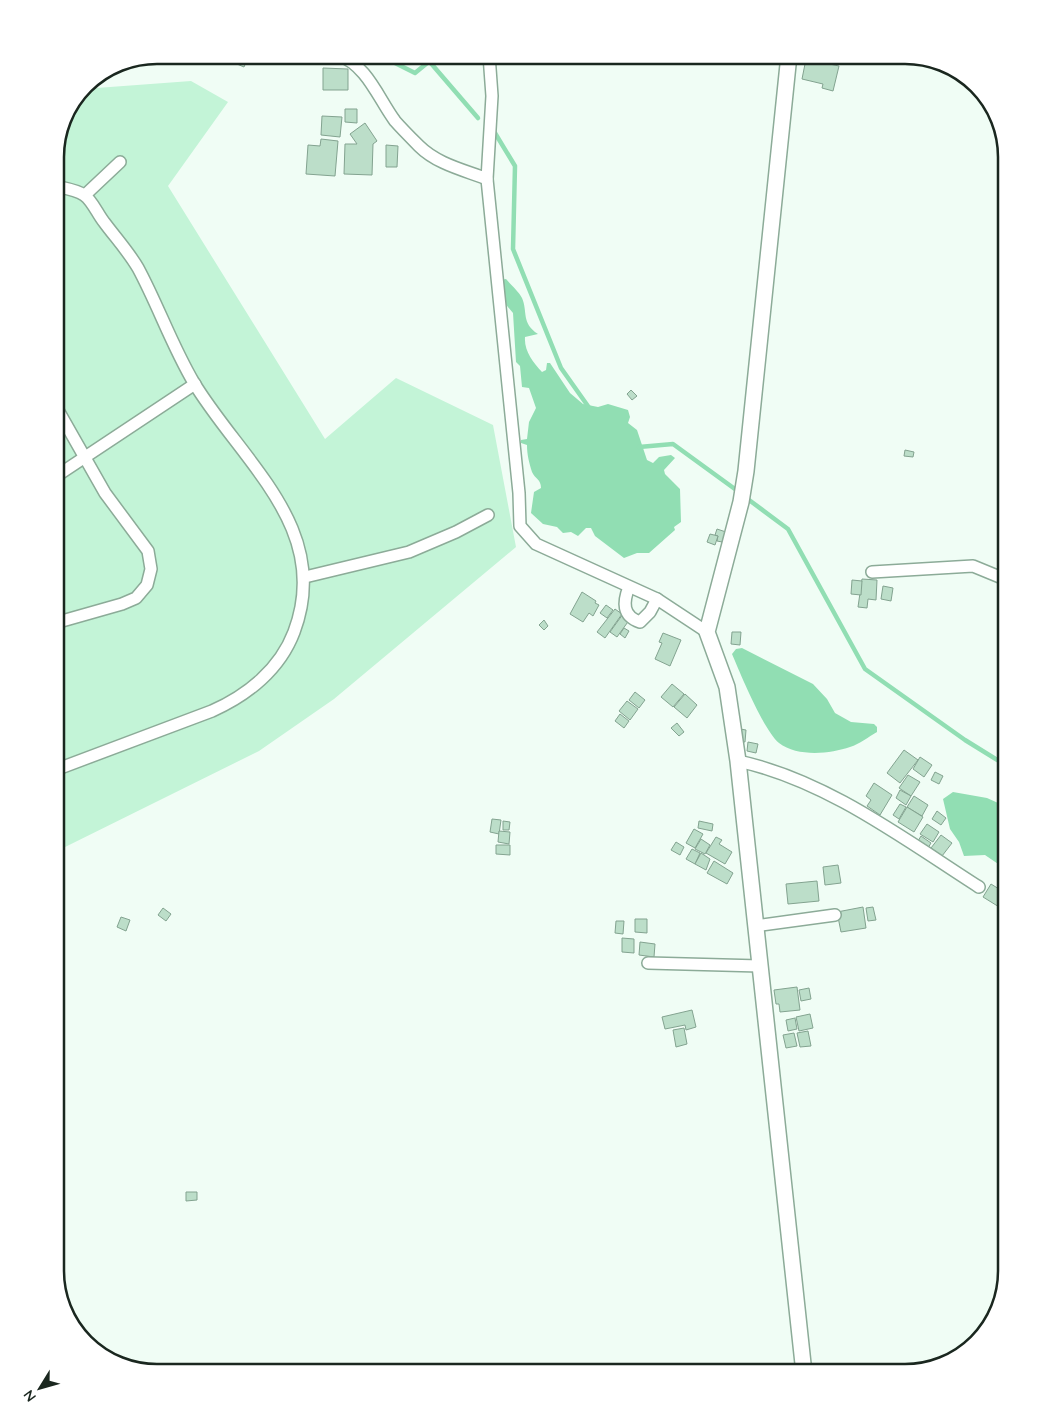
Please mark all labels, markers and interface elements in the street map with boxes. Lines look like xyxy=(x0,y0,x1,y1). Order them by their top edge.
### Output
north arrow xyxy=(15,1363,65,1413)
text: N xyxy=(19,1386,40,1405)

